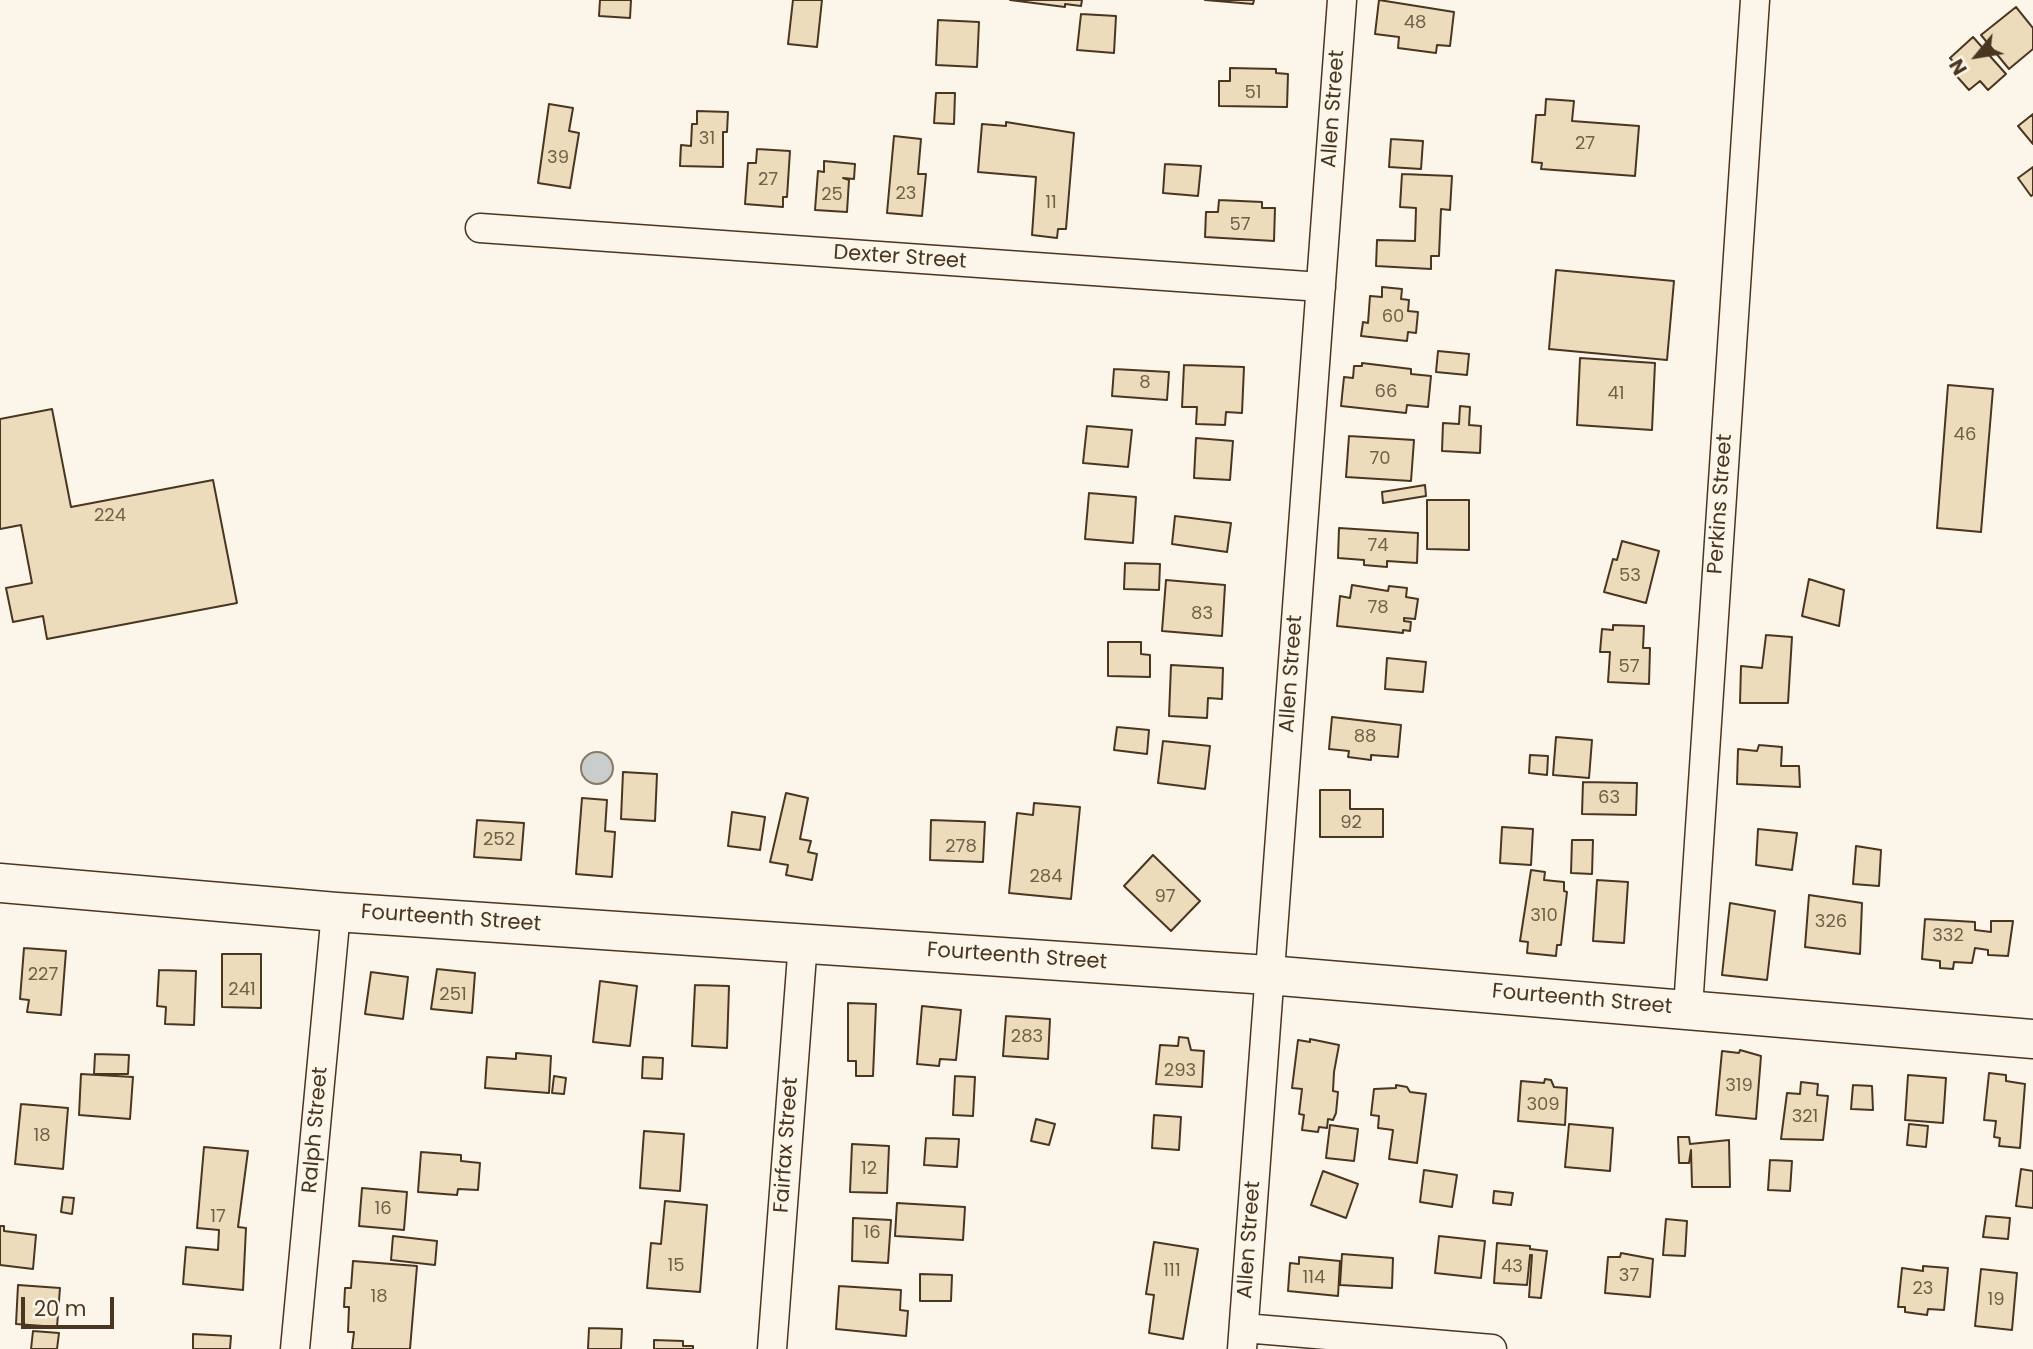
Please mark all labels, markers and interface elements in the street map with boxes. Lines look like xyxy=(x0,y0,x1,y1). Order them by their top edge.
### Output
house number: 48 xyxy=(1404,12,1426,34)
north arrow xyxy=(1942,21,2012,91)
street label: Allen Street xyxy=(1317,49,1351,169)
text: N xyxy=(1943,54,1974,80)
house number: 51 xyxy=(1244,82,1262,104)
house number: 31 xyxy=(699,128,715,150)
house number: 27 xyxy=(1575,133,1595,155)
house number: 39 xyxy=(547,147,569,169)
house number: 27 xyxy=(758,169,778,191)
house number: 23 xyxy=(896,183,916,205)
house number: 25 xyxy=(821,184,843,206)
house number: 11 xyxy=(1045,192,1057,214)
house number: 57 xyxy=(1229,214,1251,236)
street label: Dexter Street xyxy=(833,241,967,275)
house number: 60 xyxy=(1382,306,1404,328)
house number: 8 xyxy=(1139,372,1151,394)
house number: 66 xyxy=(1375,381,1397,403)
house number: 41 xyxy=(1607,383,1625,405)
house number: 46 xyxy=(1954,424,1976,446)
street label: Perkins Street xyxy=(1704,433,1738,575)
house number: 70 xyxy=(1369,448,1391,470)
house number: 224 xyxy=(94,505,126,527)
house number: 74 xyxy=(1367,535,1389,557)
house number: 53 xyxy=(1619,565,1641,587)
house number: 78 xyxy=(1367,597,1389,619)
house number: 83 xyxy=(1191,603,1213,625)
street label: Allen Street xyxy=(1275,614,1309,734)
house number: 57 xyxy=(1618,656,1640,678)
house number: 88 xyxy=(1354,726,1376,748)
house number: 63 xyxy=(1598,787,1620,809)
house number: 92 xyxy=(1340,812,1362,834)
house number: 252 xyxy=(483,829,515,851)
house number: 278 xyxy=(945,836,977,858)
house number: 284 xyxy=(1029,866,1063,888)
house number: 97 xyxy=(1154,886,1176,908)
street label: Fourteenth Street xyxy=(360,900,542,938)
house number: 310 xyxy=(1530,905,1558,927)
house number: 326 xyxy=(1815,911,1847,933)
house number: 332 xyxy=(1932,925,1964,947)
street label: Fourteenth Street xyxy=(926,938,1108,976)
house number: 227 xyxy=(28,964,58,986)
house number: 241 xyxy=(228,979,256,1001)
street label: Fourteenth Street xyxy=(1491,980,1673,1020)
house number: 251 xyxy=(439,984,467,1006)
house number: 283 xyxy=(1011,1026,1043,1048)
house number: 293 xyxy=(1164,1060,1196,1082)
street label: Ralph Street xyxy=(298,1066,334,1194)
house number: 319 xyxy=(1725,1075,1753,1097)
street label: Fairfax Street xyxy=(770,1076,804,1214)
house number: 309 xyxy=(1526,1094,1560,1116)
house number: 321 xyxy=(1792,1106,1818,1128)
house number: 18 xyxy=(33,1125,51,1147)
house number: 12 xyxy=(861,1158,877,1180)
street label: Allen Street xyxy=(1233,1180,1267,1300)
house number: 16 xyxy=(374,1198,392,1220)
house number: 17 xyxy=(210,1206,226,1228)
house number: 16 xyxy=(863,1222,881,1244)
house number: 15 xyxy=(667,1255,685,1277)
house number: 43 xyxy=(1501,1256,1523,1278)
house number: 111 xyxy=(1163,1260,1181,1282)
house number: 37 xyxy=(1619,1265,1639,1287)
house number: 114 xyxy=(1303,1267,1325,1289)
house number: 23 xyxy=(1913,1278,1933,1300)
scale bar xyxy=(24,1282,117,1326)
house number: 18 xyxy=(370,1286,388,1308)
house number: 19 xyxy=(1987,1289,2005,1311)
text: 20 m xyxy=(34,1294,87,1323)

